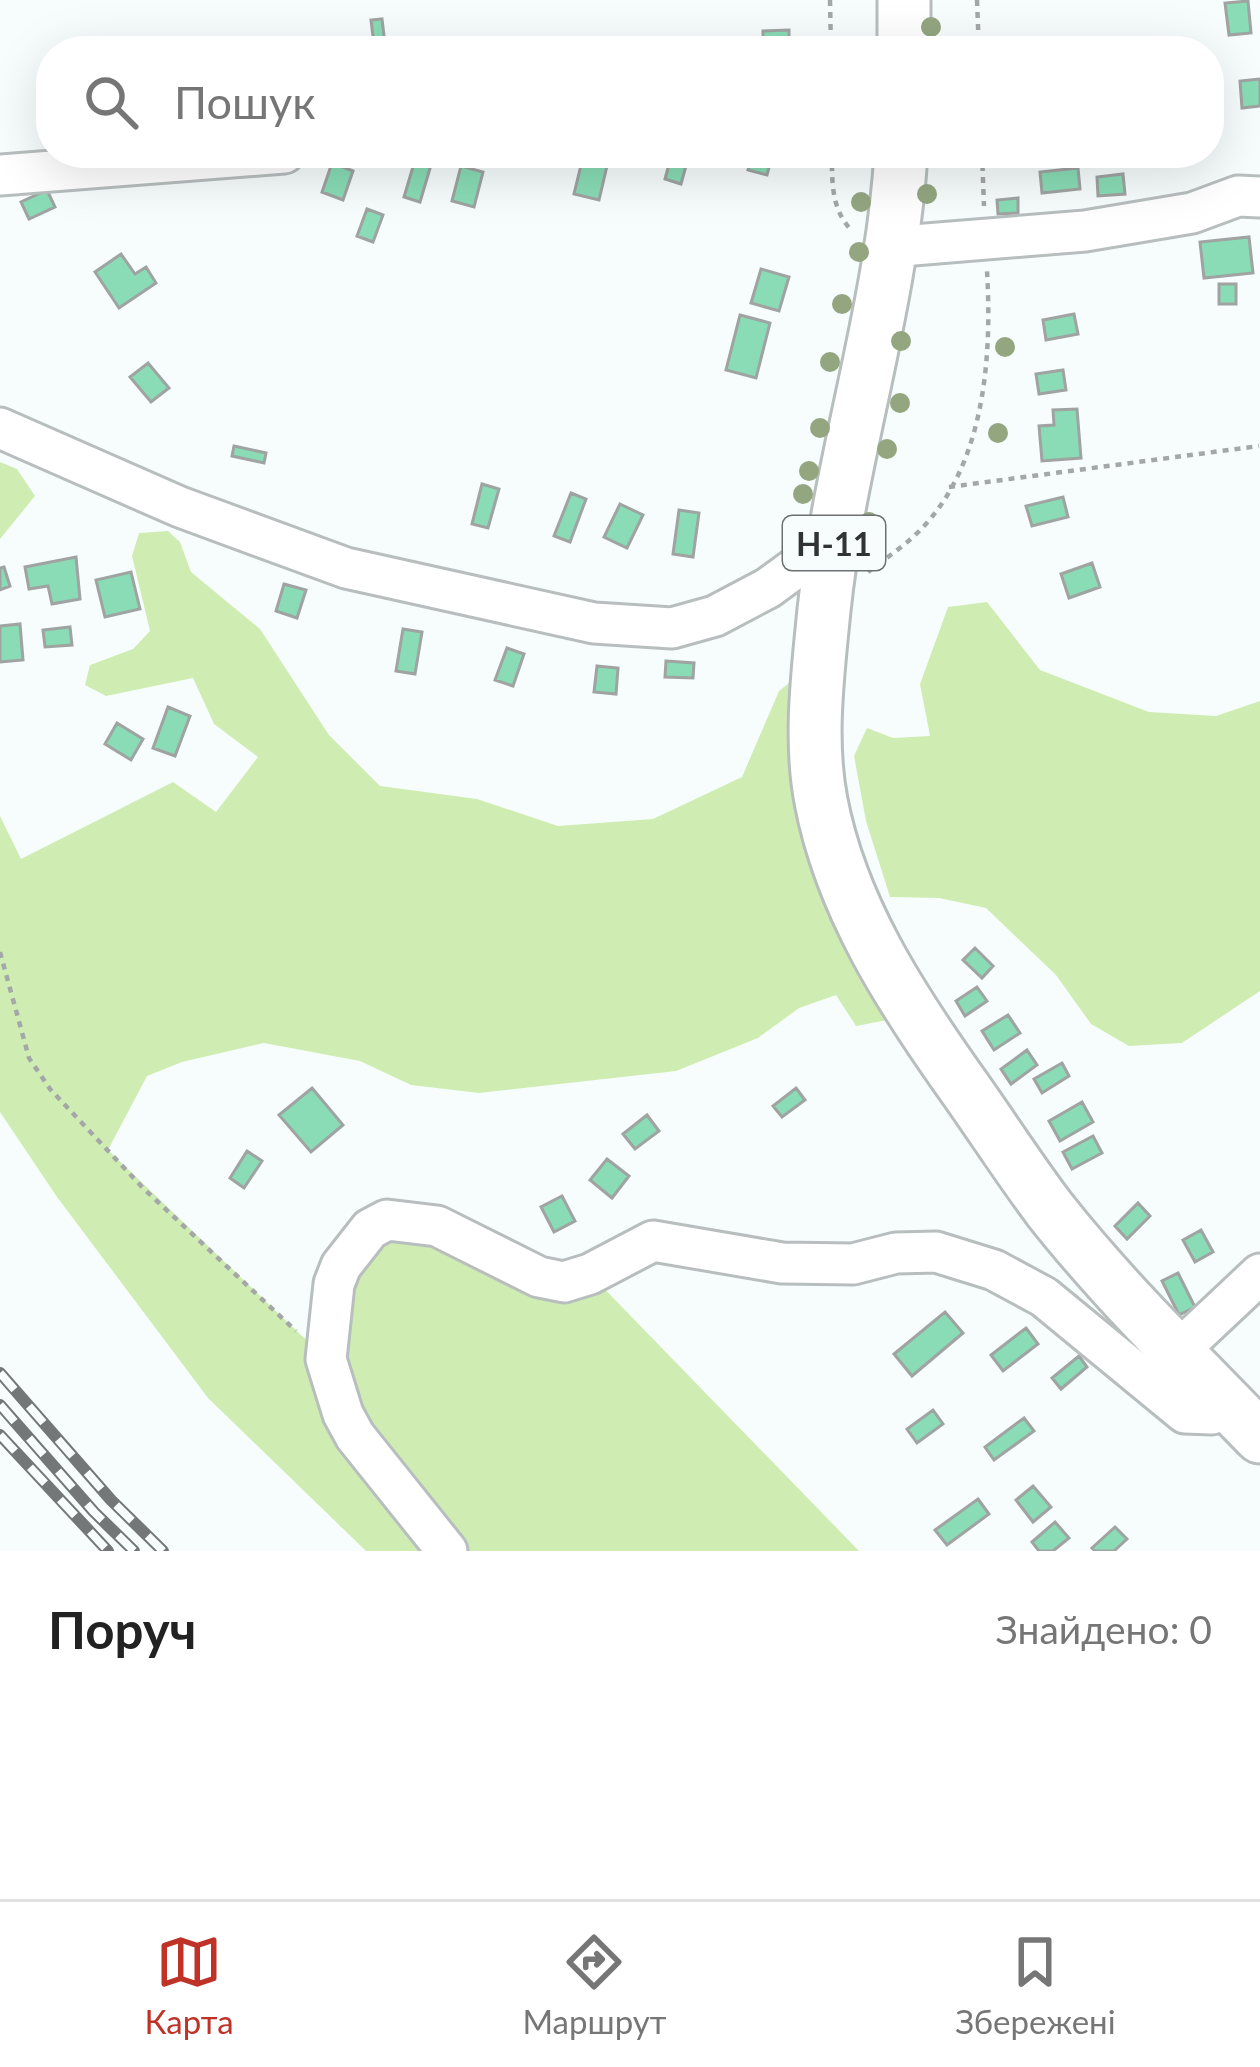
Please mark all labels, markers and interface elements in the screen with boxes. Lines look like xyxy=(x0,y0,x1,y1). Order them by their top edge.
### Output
search box xyxy=(36,36,1224,168)
icon: search xyxy=(78,69,144,135)
text: Пошук xyxy=(174,75,315,129)
road number: Н-11 xyxy=(783,516,885,570)
text: Поруч xyxy=(48,1599,197,1660)
text: Знайдено: 0 xyxy=(995,1606,1212,1652)
tab: Карта xyxy=(144,1929,234,2041)
tab: Маршрут xyxy=(522,1929,666,2041)
tab: Збережені xyxy=(955,1929,1116,2041)

